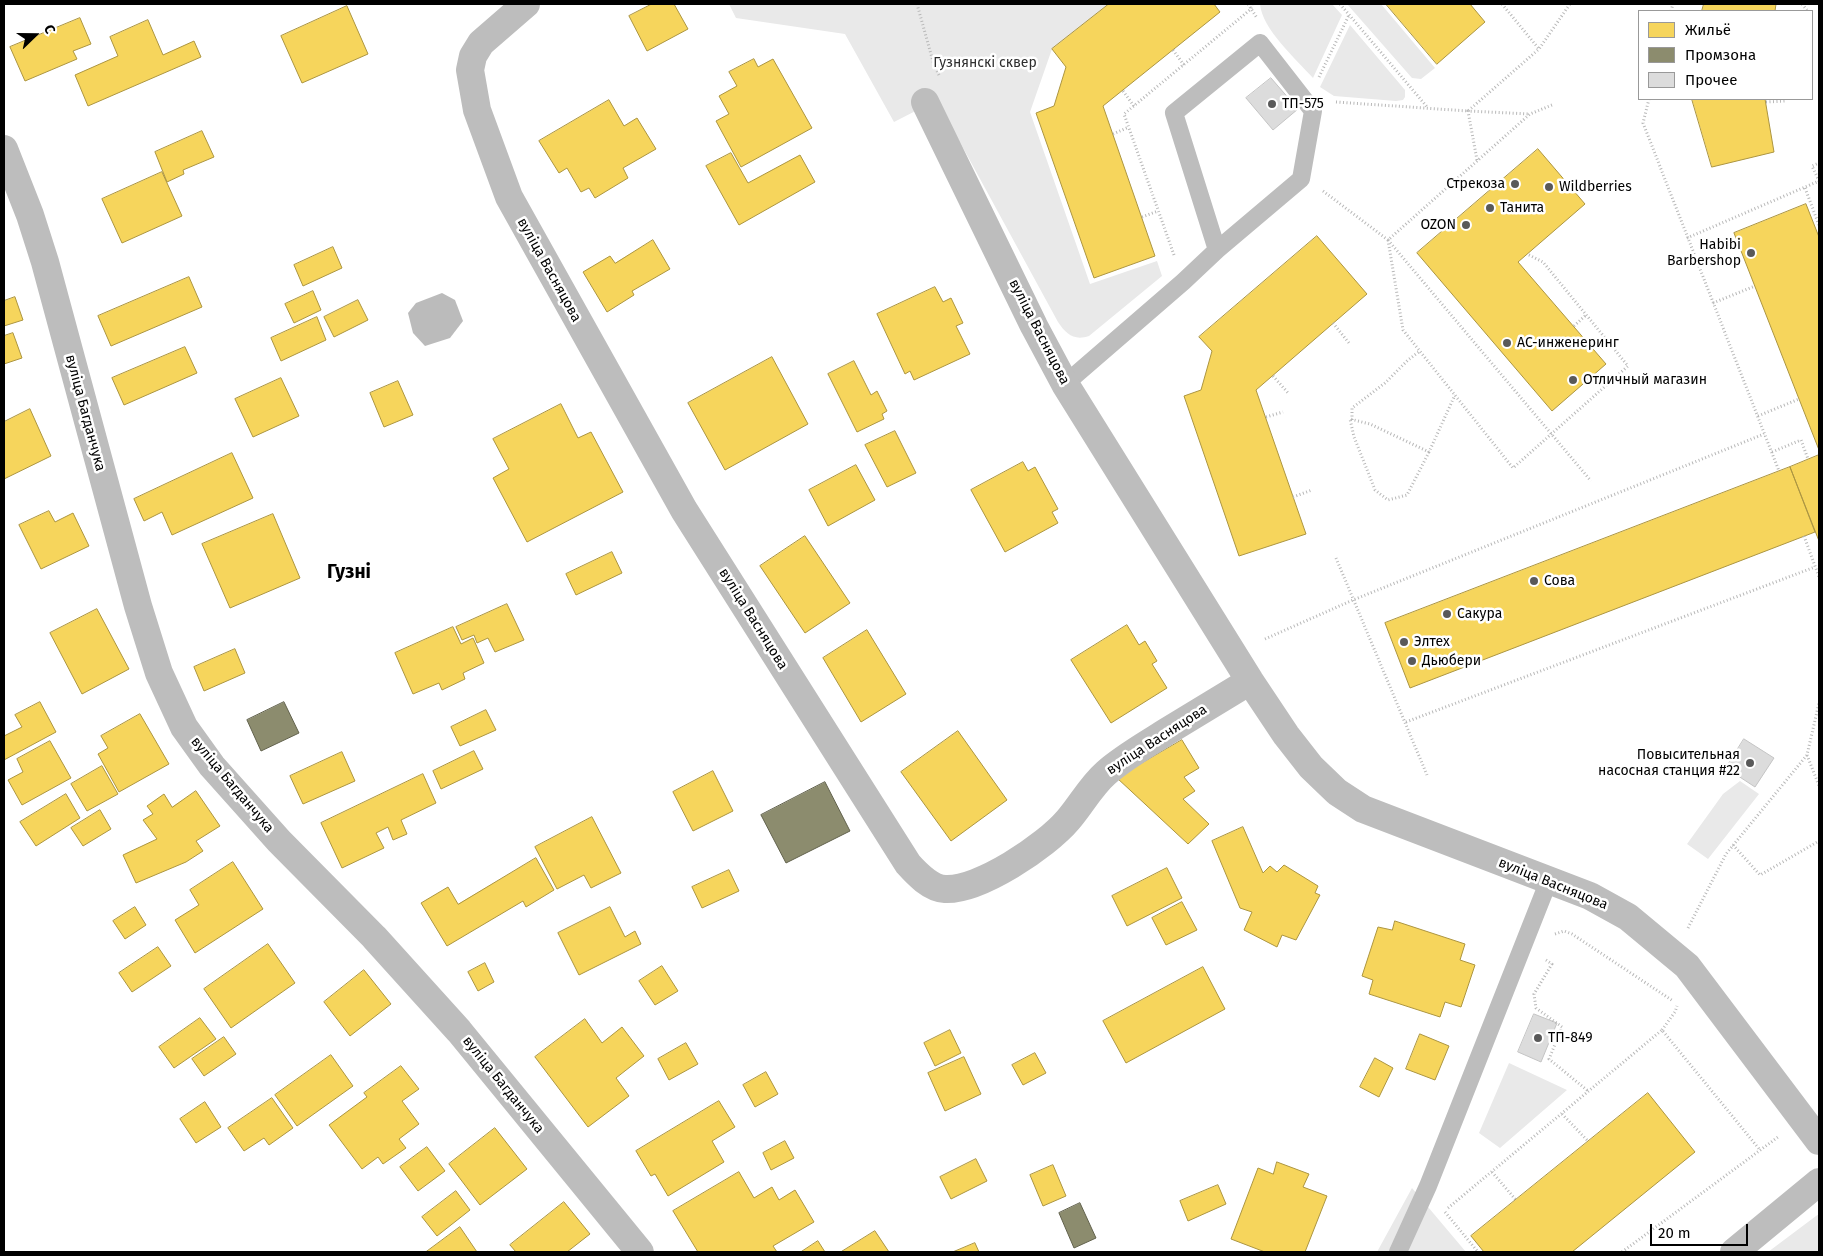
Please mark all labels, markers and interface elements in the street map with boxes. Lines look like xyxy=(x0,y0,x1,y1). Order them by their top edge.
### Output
north arrow xyxy=(10,10,60,60)
legend xyxy=(1638,10,1813,100)
text: Жильё xyxy=(1685,21,1731,39)
text: С xyxy=(40,22,59,36)
text: Промзона xyxy=(1685,46,1756,64)
park label: Гузнянскі сквер xyxy=(933,55,1037,71)
text: Прочее xyxy=(1685,71,1737,89)
place label: ТП-575 xyxy=(1282,96,1324,112)
marker: ТП-575 xyxy=(1266,98,1278,110)
place label: Стрекоза xyxy=(1446,176,1505,192)
marker: Стрекоза xyxy=(1509,178,1521,190)
place label: Wildberries xyxy=(1559,179,1632,195)
marker: Wildberries xyxy=(1543,181,1555,193)
place label: Танита xyxy=(1500,200,1544,216)
marker: Танита xyxy=(1484,202,1496,214)
street label: вуліца Васняцова xyxy=(513,215,585,325)
place label: OZON xyxy=(1420,217,1456,233)
marker: OZON xyxy=(1460,219,1472,231)
place label: Habibi Barbershop xyxy=(1667,237,1741,270)
marker: Habibi Barbershop xyxy=(1745,247,1757,259)
street label: вуліца Васняцова xyxy=(1005,276,1073,388)
place label: АС-инженеринг xyxy=(1517,335,1619,351)
marker: АС-инженеринг xyxy=(1501,337,1513,349)
street label: вуліца Багданчука xyxy=(61,353,109,473)
place label: Отличный магазин xyxy=(1583,372,1707,388)
marker: Отличный магазин xyxy=(1567,374,1579,386)
district label: Гузні xyxy=(327,562,371,584)
street label: вуліца Васняцова xyxy=(715,565,791,673)
place label: Сова xyxy=(1544,573,1575,589)
marker: Сова xyxy=(1528,575,1540,587)
place label: Сакура xyxy=(1457,606,1502,622)
marker: Сакура xyxy=(1441,608,1453,620)
place label: Элтех xyxy=(1414,634,1450,650)
marker: Элтех xyxy=(1398,636,1410,648)
place label: Дьюбери xyxy=(1422,653,1481,669)
marker: Дьюбери xyxy=(1406,655,1418,667)
street label: вуліца Васняцова xyxy=(1104,701,1210,779)
street label: вуліца Багданчука xyxy=(187,734,277,836)
place label: Повысительная насосная станция #22 xyxy=(1598,747,1740,780)
marker: Повысительная насосная станция #22 xyxy=(1744,757,1756,769)
street label: вуліца Васняцова xyxy=(1496,854,1610,914)
place label: ТП-849 xyxy=(1548,1030,1593,1046)
marker: ТП-849 xyxy=(1532,1032,1544,1044)
street label: вуліца Багданчука xyxy=(459,1033,547,1137)
scale bar xyxy=(1653,1214,1750,1246)
text: 20 m xyxy=(1658,1224,1691,1242)

